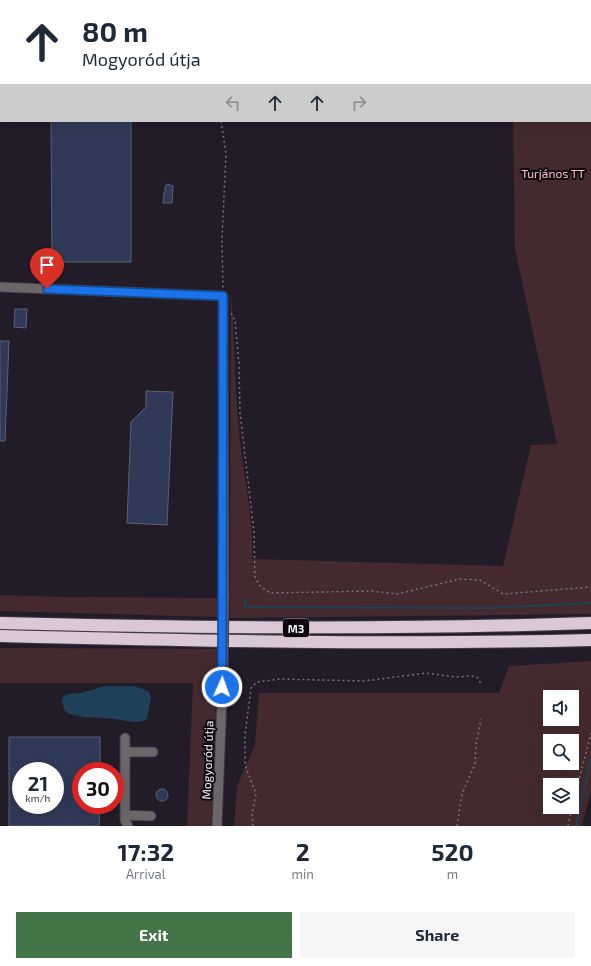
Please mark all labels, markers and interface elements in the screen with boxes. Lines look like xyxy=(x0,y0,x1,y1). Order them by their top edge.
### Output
text: 80 m xyxy=(82,14,148,48)
icon: ahead xyxy=(16,16,68,68)
text: Mogyoród útja xyxy=(82,48,201,70)
icon: left xyxy=(222,92,244,114)
icon: ahead xyxy=(264,92,286,114)
icon: ahead xyxy=(306,92,328,114)
icon: right xyxy=(348,92,370,114)
park label: Turjános TT xyxy=(521,166,585,181)
pin xyxy=(30,248,64,289)
icon: arrive xyxy=(36,254,58,276)
road number: M3 xyxy=(283,619,309,637)
position arrow xyxy=(201,666,243,708)
map controls xyxy=(543,690,579,814)
button: sound xyxy=(543,690,579,726)
street label: Mogyoród útja xyxy=(199,720,216,800)
button: search xyxy=(543,734,579,770)
speed limit sign: 30 xyxy=(72,762,124,814)
text: 21 xyxy=(28,771,48,795)
button: layers xyxy=(543,778,579,814)
text: km/h xyxy=(26,792,50,804)
text: 17:32 xyxy=(117,837,174,866)
text: 2 xyxy=(296,837,310,866)
text: 520 xyxy=(431,837,474,866)
text: Arrival xyxy=(126,866,166,882)
text: min xyxy=(292,866,314,882)
text: m xyxy=(447,866,458,882)
button: Exit xyxy=(16,912,292,958)
button: Share xyxy=(300,912,575,958)

